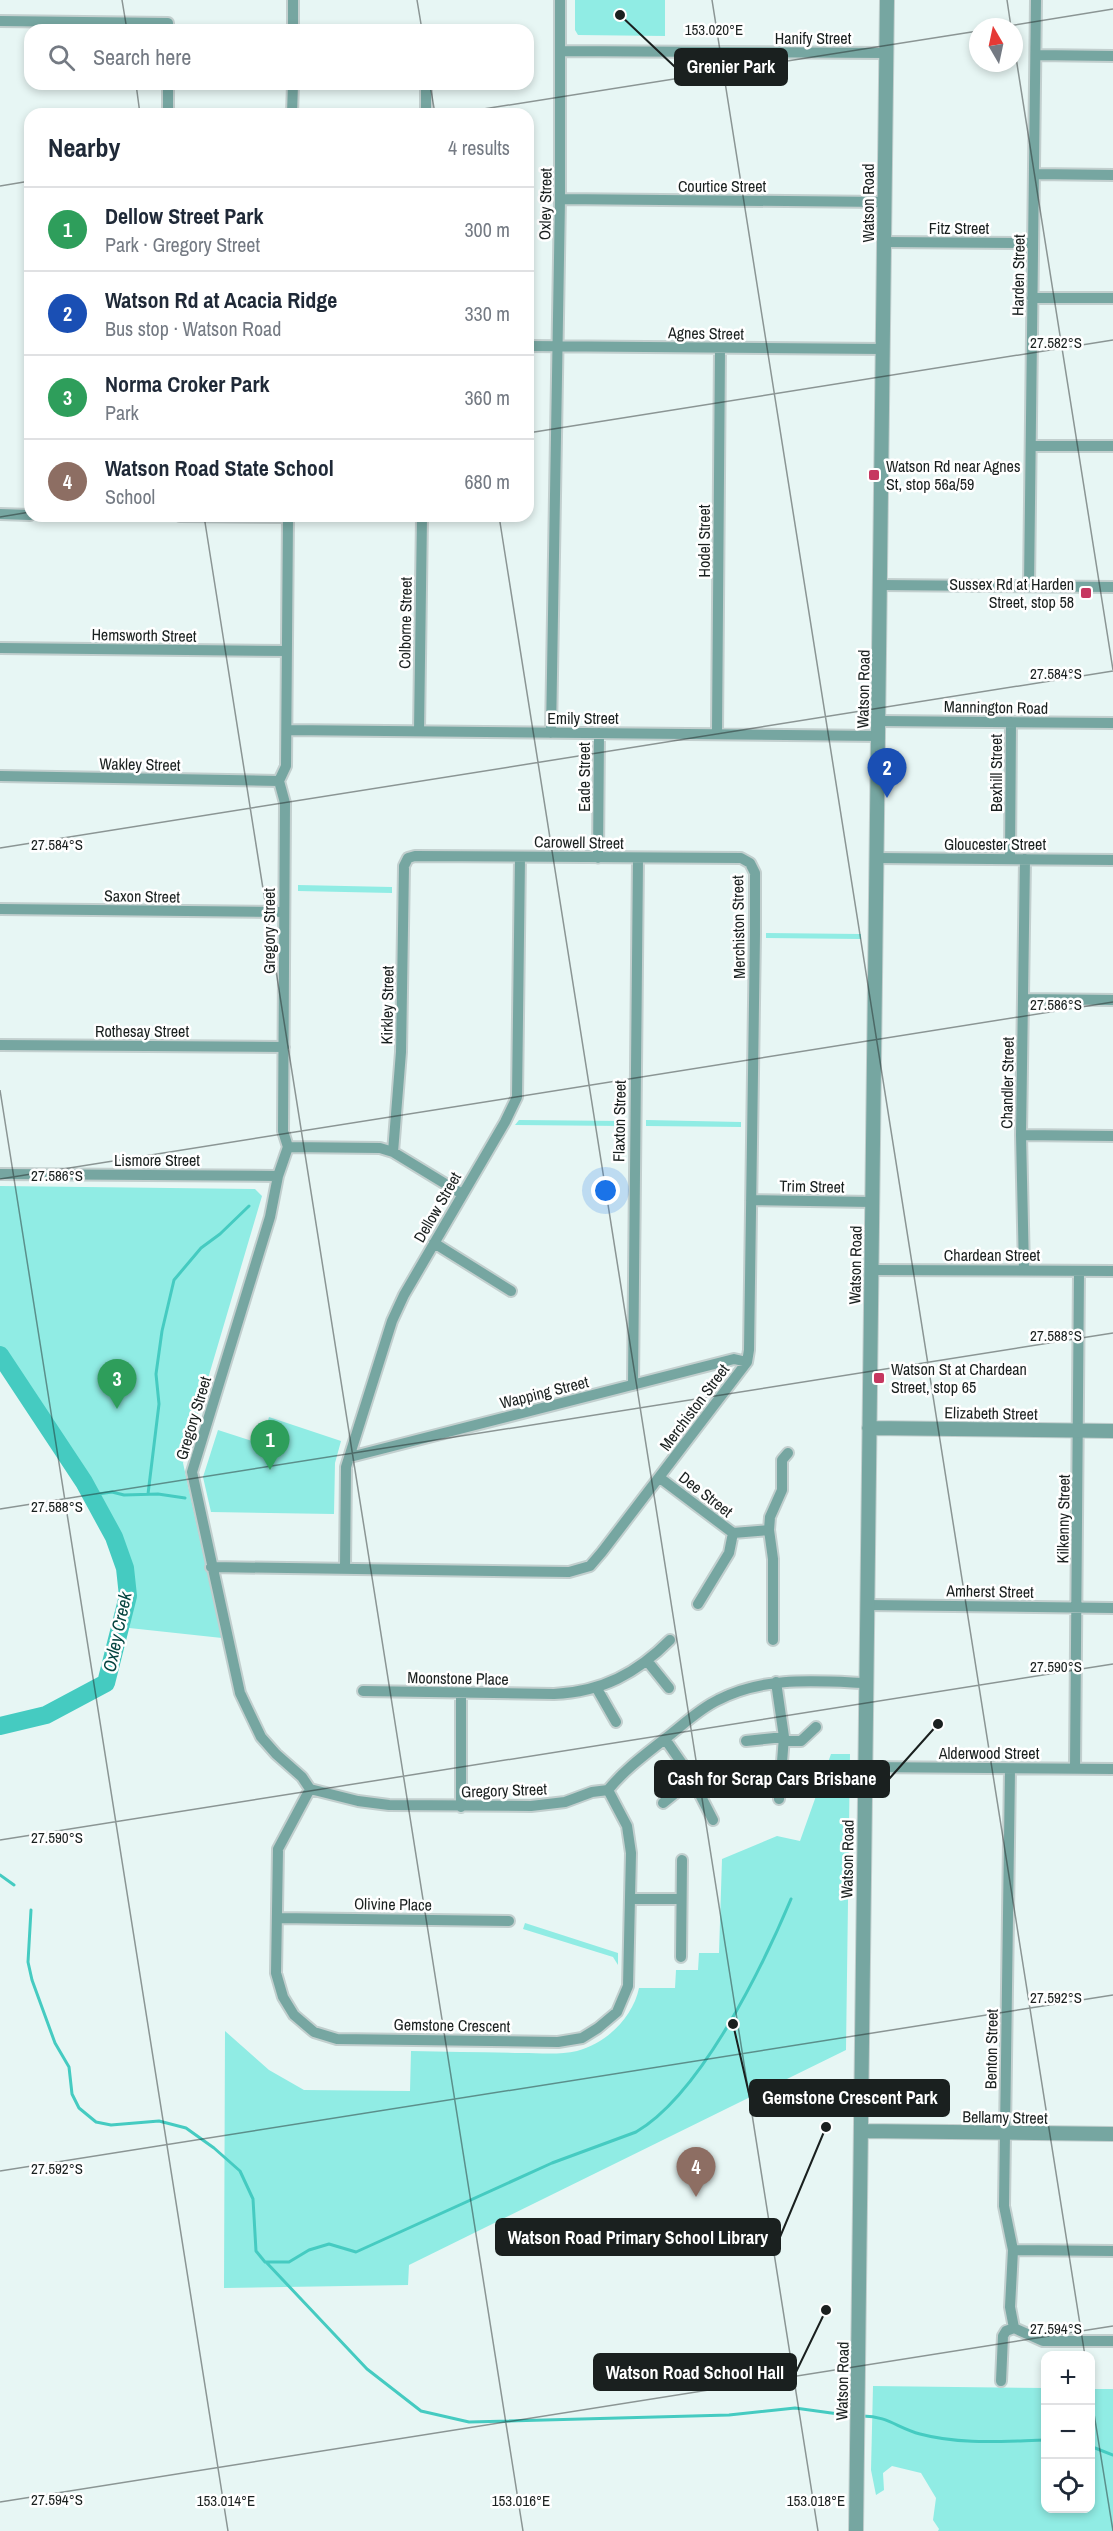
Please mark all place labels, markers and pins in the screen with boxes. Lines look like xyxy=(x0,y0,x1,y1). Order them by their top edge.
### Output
callout: Grenier Park xyxy=(675,49,787,85)
place label: Watson Rd near Agnes St, stop 56a/59 xyxy=(886,455,1020,495)
marker: Watson Rd near Agnes St, stop 56a/59 xyxy=(867,468,881,482)
place label: Sussex Rd at Harden Street, stop 58 xyxy=(949,573,1074,613)
marker: Sussex Rd at Harden Street, stop 58 xyxy=(1079,586,1093,600)
pin: 2 xyxy=(868,748,906,798)
place label: Watson St at Chardean Street, stop 65 xyxy=(891,1358,1027,1398)
pin: 3 xyxy=(98,1360,136,1409)
marker: Watson St at Chardean Street, stop 65 xyxy=(872,1371,886,1385)
pin: 1 xyxy=(250,1420,290,1470)
callout: Cash for Scrap Cars Brisbane xyxy=(655,1761,889,1797)
callout: Gemstone Crescent Park xyxy=(750,2080,949,2116)
pin: 4 xyxy=(676,2148,716,2197)
callout: Watson Road Primary School Library xyxy=(496,2219,780,2255)
callout: Watson Road School Hall xyxy=(594,2354,796,2390)

